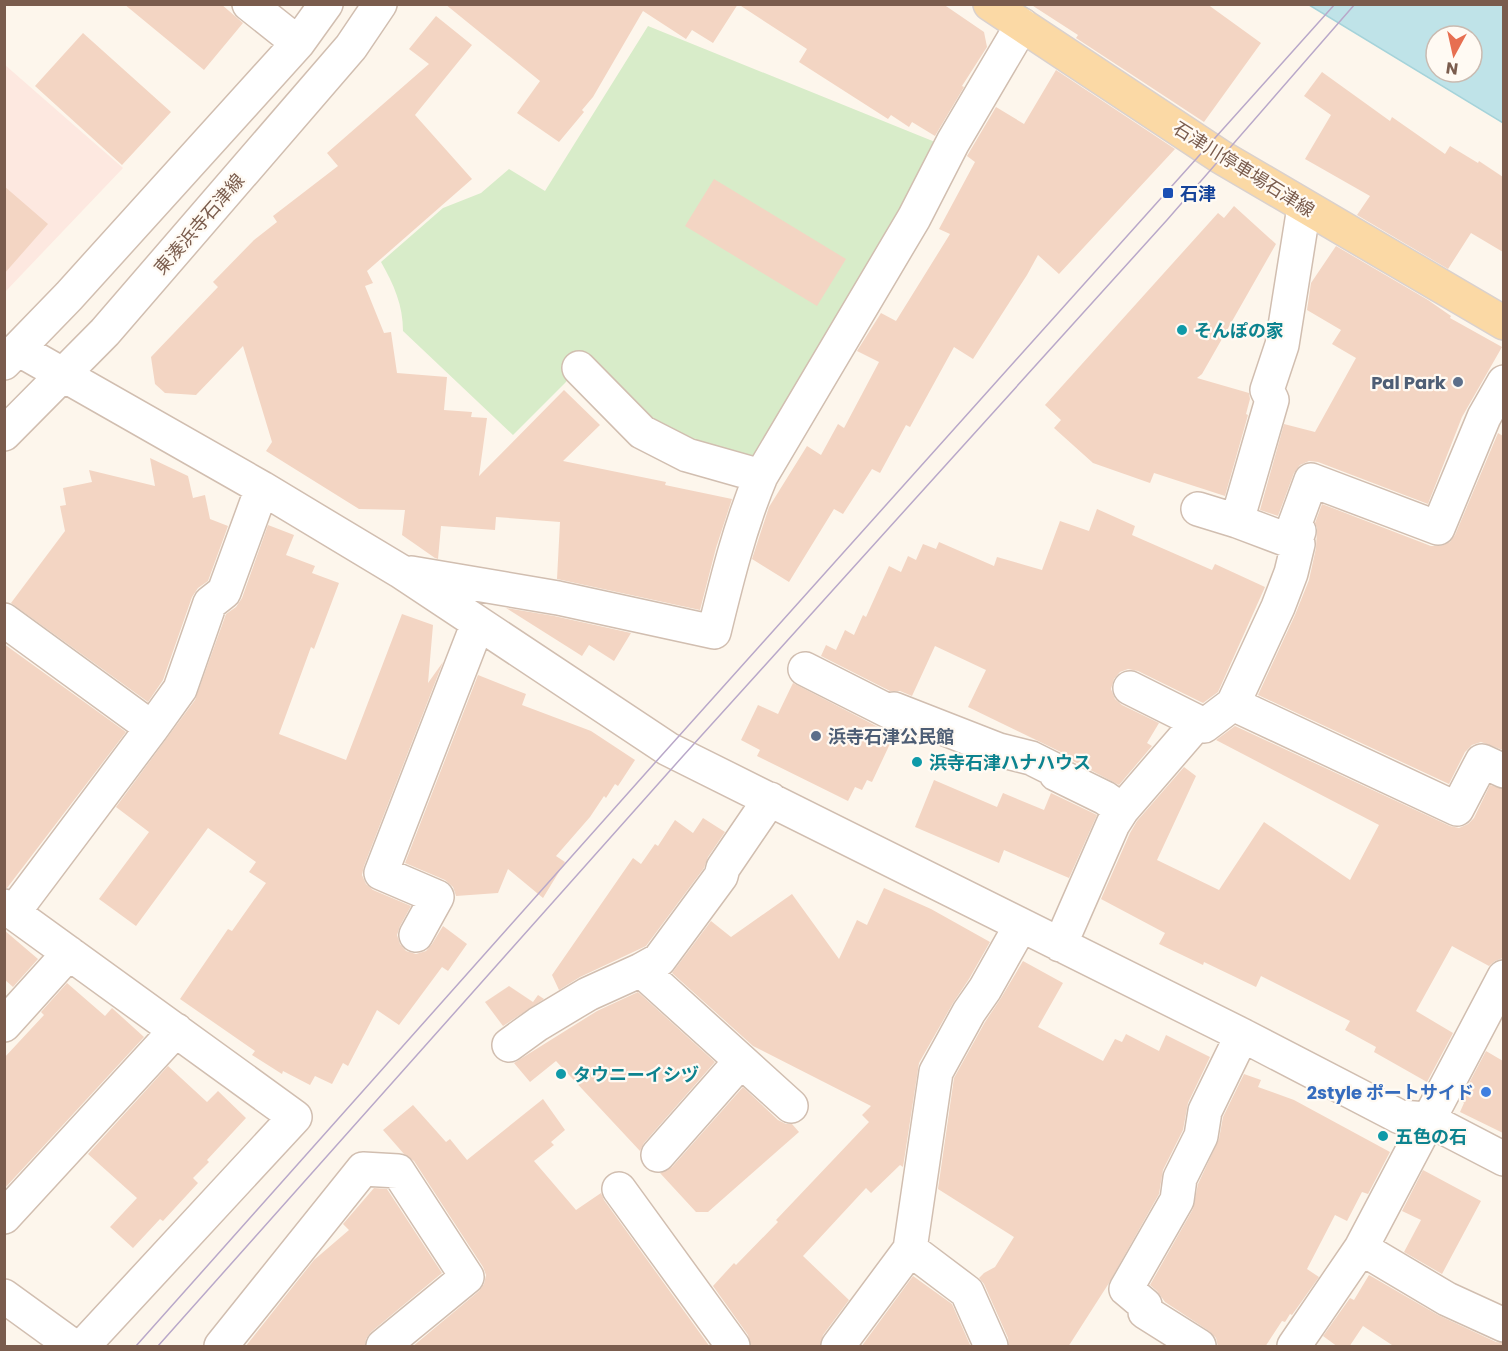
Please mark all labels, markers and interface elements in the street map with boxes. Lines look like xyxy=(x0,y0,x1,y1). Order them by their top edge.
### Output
north arrow xyxy=(1424,24,1484,84)
text: N xyxy=(1444,56,1460,81)
street label: 石津川停車場石津線 xyxy=(1170,117,1318,221)
street label: 東湊浜寺石津線 xyxy=(148,168,250,280)
place label: 石津 xyxy=(1180,182,1216,204)
marker: 石津 xyxy=(1161,186,1175,200)
place label: そんぽの家 xyxy=(1194,318,1284,343)
marker: そんぽの家 xyxy=(1175,323,1189,337)
place label: Pal Park xyxy=(1371,370,1447,395)
marker: Pal Park xyxy=(1451,375,1465,389)
place label: 浜寺石津公民館 xyxy=(828,724,954,749)
marker: 浜寺石津公民館 xyxy=(809,729,823,743)
place label: 浜寺石津ハナハウス xyxy=(929,750,1091,775)
marker: 浜寺石津ハナハウス xyxy=(910,755,924,769)
place label: タウニーイシヅ xyxy=(573,1062,699,1087)
marker: タウニーイシヅ xyxy=(554,1067,568,1081)
place label: 2style ポートサイド xyxy=(1307,1080,1474,1105)
marker: 2style ポートサイド xyxy=(1479,1085,1493,1099)
place label: 五色の石 xyxy=(1395,1124,1467,1149)
marker: 五色の石 xyxy=(1376,1129,1390,1143)

